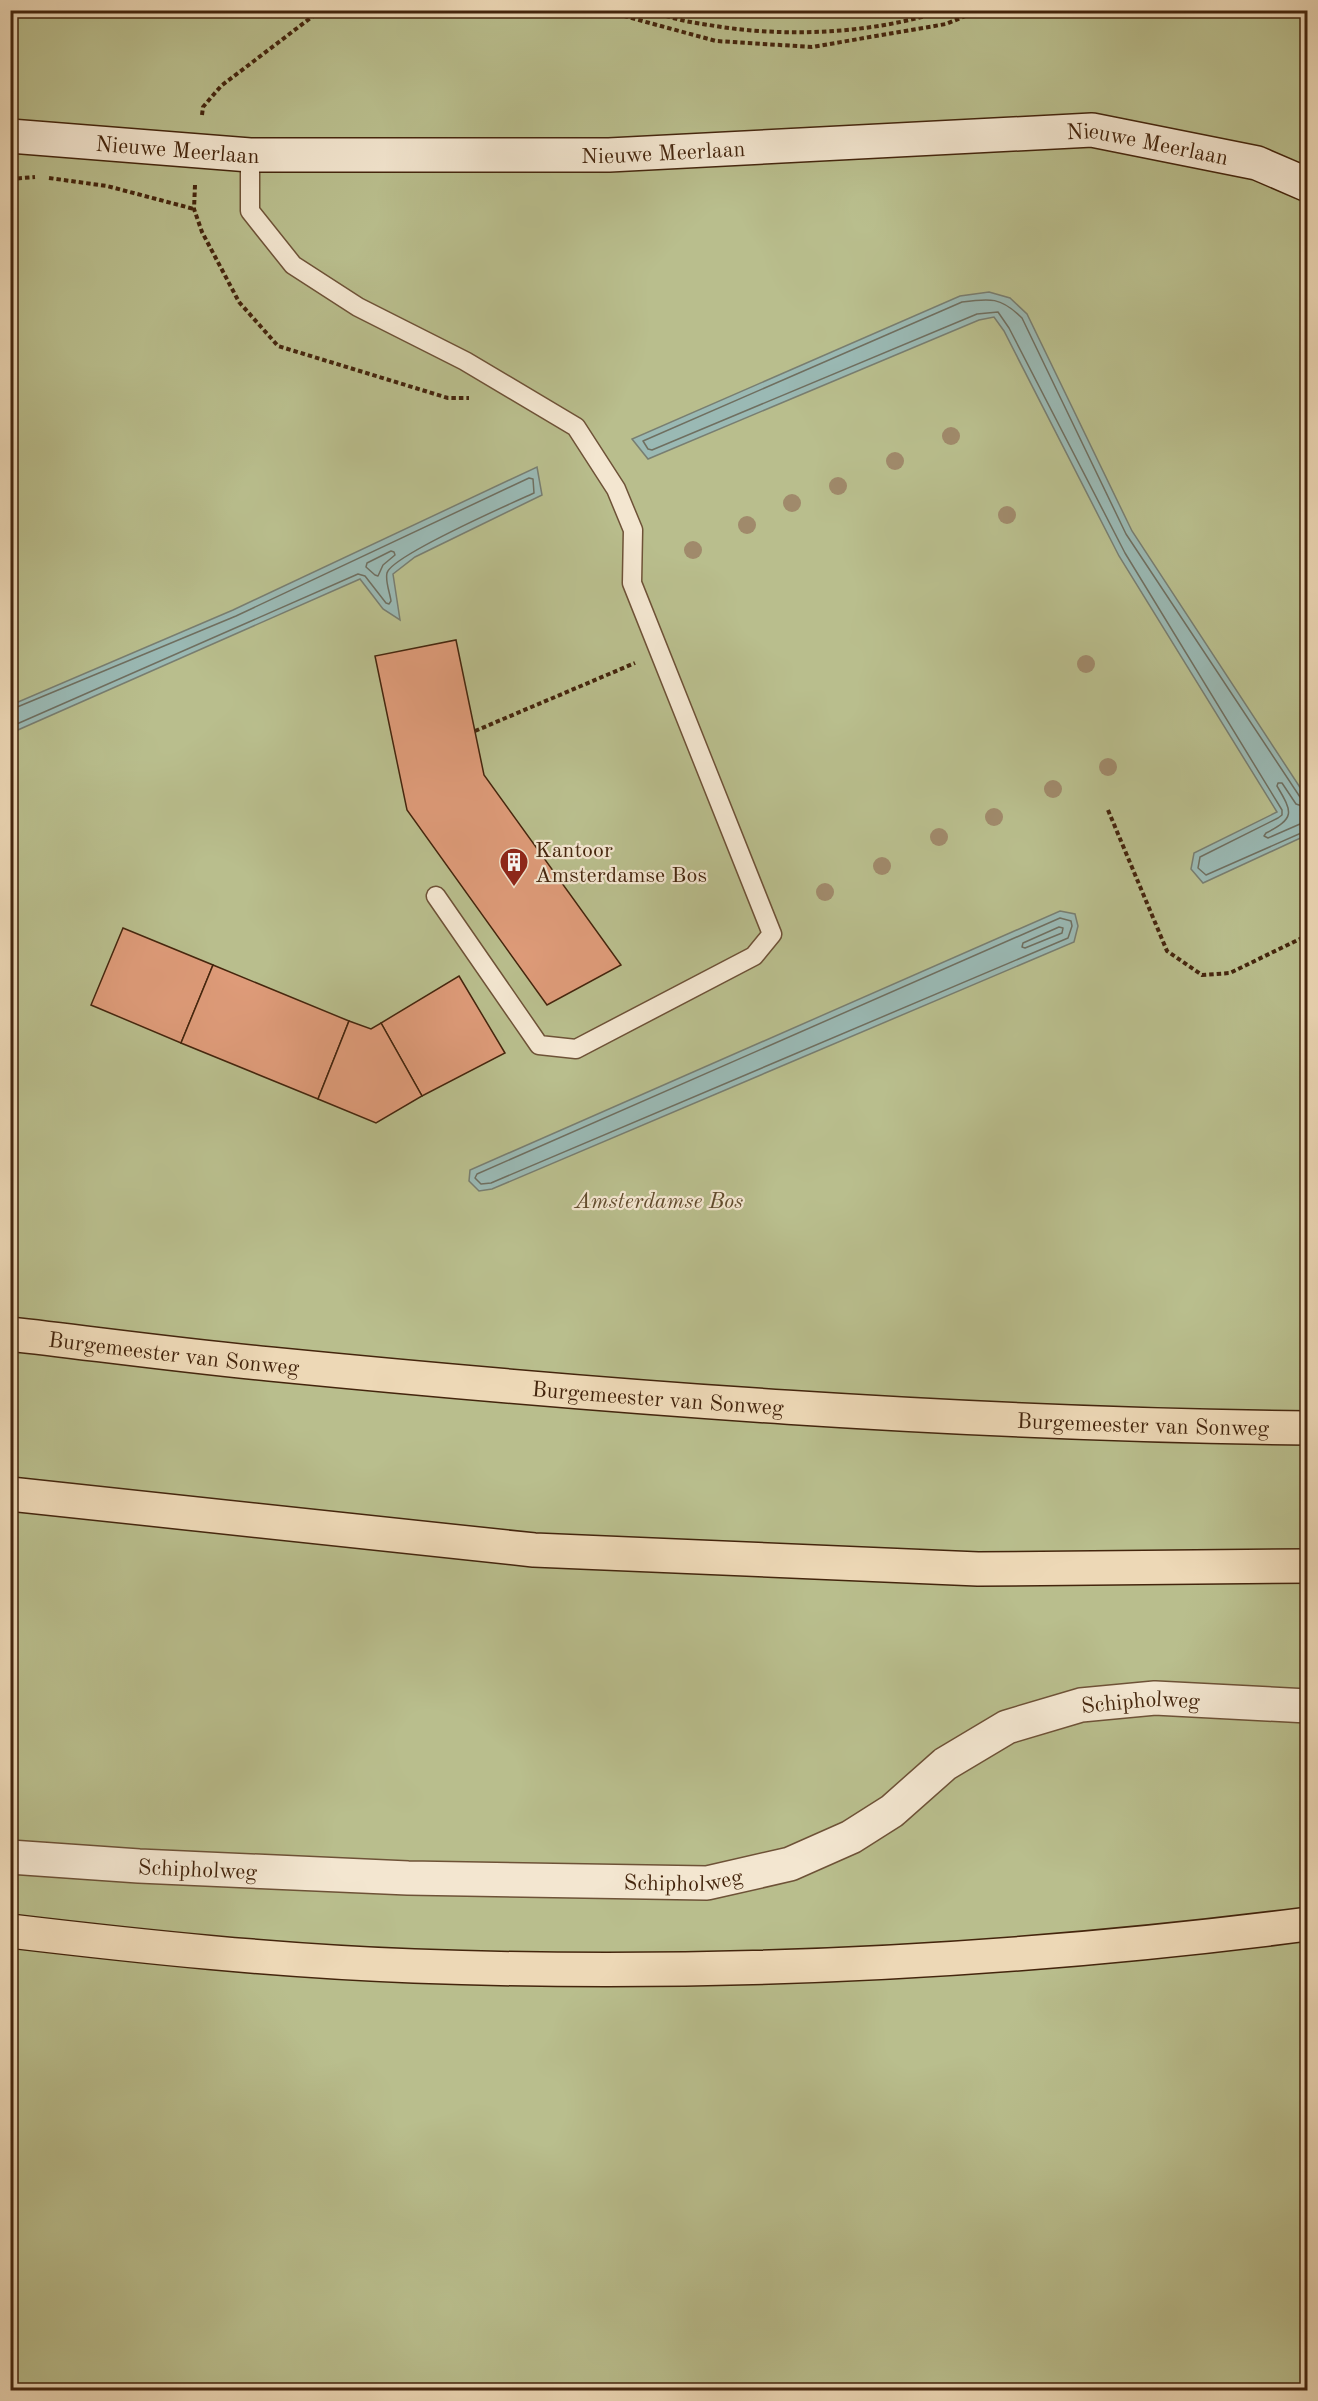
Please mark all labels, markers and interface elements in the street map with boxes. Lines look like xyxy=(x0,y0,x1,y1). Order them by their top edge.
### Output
street label: Nieuwe Meerlaan xyxy=(1066,121,1230,170)
street label: Nieuwe Meerlaan xyxy=(94,134,260,168)
street label: Nieuwe Meerlaan xyxy=(581,139,746,168)
place label: Kantoor Amsterdamse Bos xyxy=(535,840,707,887)
building icon: Kantoor Amsterdamse Bos xyxy=(498,846,530,888)
park label: Amsterdamse Bos xyxy=(574,1191,743,1213)
street label: Burgemeester van Sonweg xyxy=(47,1330,300,1380)
street label: Burgemeester van Sonweg xyxy=(531,1379,785,1420)
street label: Burgemeester van Sonweg xyxy=(1016,1411,1270,1440)
street label: Schipholweg xyxy=(1080,1689,1201,1718)
street label: Schipholweg xyxy=(137,1857,258,1884)
street label: Schipholweg xyxy=(623,1866,745,1896)

